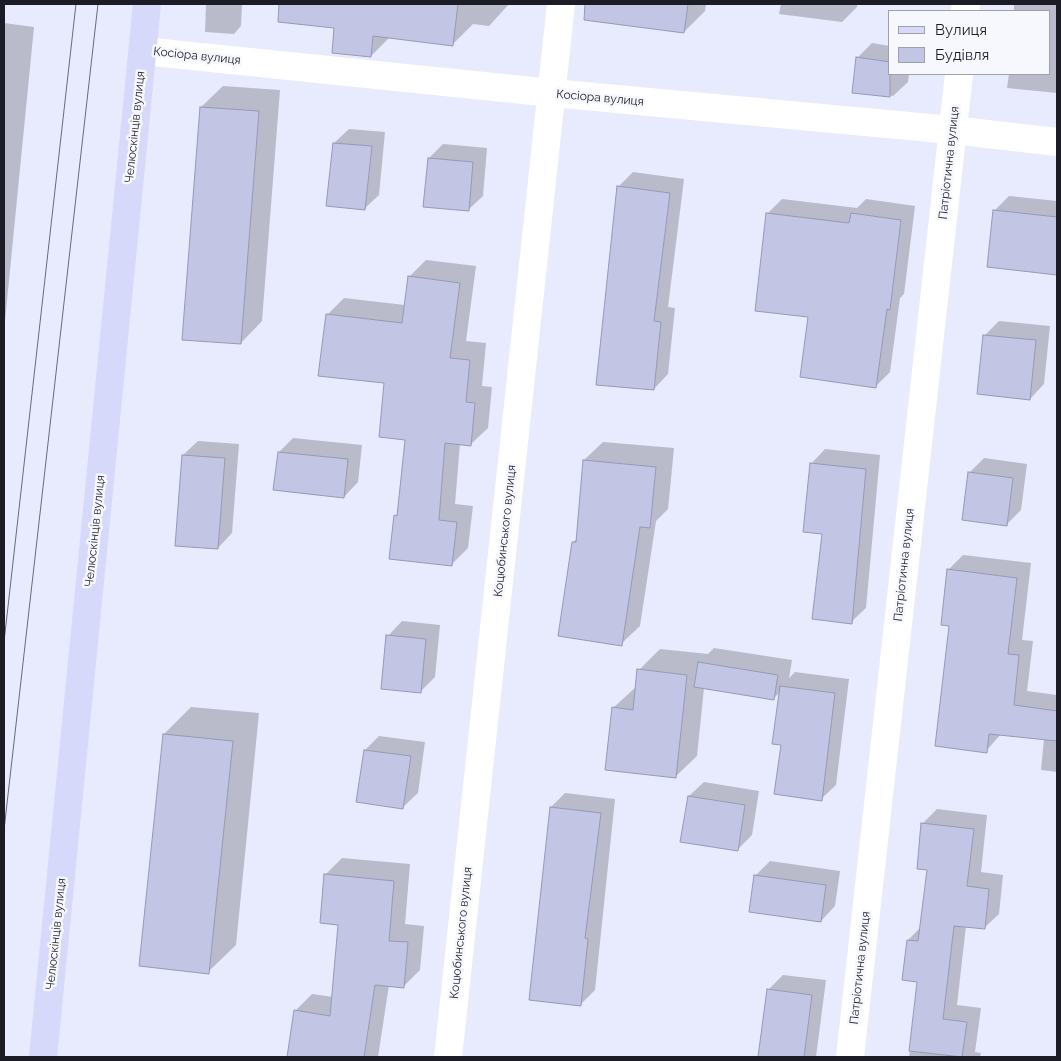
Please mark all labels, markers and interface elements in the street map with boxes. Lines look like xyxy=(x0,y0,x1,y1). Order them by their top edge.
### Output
legend xyxy=(888,10,1051,75)
text: Вулиця xyxy=(935,21,987,39)
street label: Косіора вулиця xyxy=(153,44,241,68)
text: Будівля xyxy=(935,46,989,64)
street label: Челюскінців вулиця xyxy=(122,70,148,184)
street label: Косіора вулиця xyxy=(556,87,644,109)
street label: Патріотична вулиця xyxy=(936,106,962,220)
street label: Коцюбинського вулиця xyxy=(491,464,519,598)
street label: Челюскінців вулиця xyxy=(82,474,108,588)
street label: Патріотична вулиця xyxy=(891,508,917,622)
street label: Коцюбинського вулиця xyxy=(447,866,475,1000)
street label: Челюскінців вулиця xyxy=(43,877,69,991)
street label: Патріотична вулиця xyxy=(847,911,873,1025)

